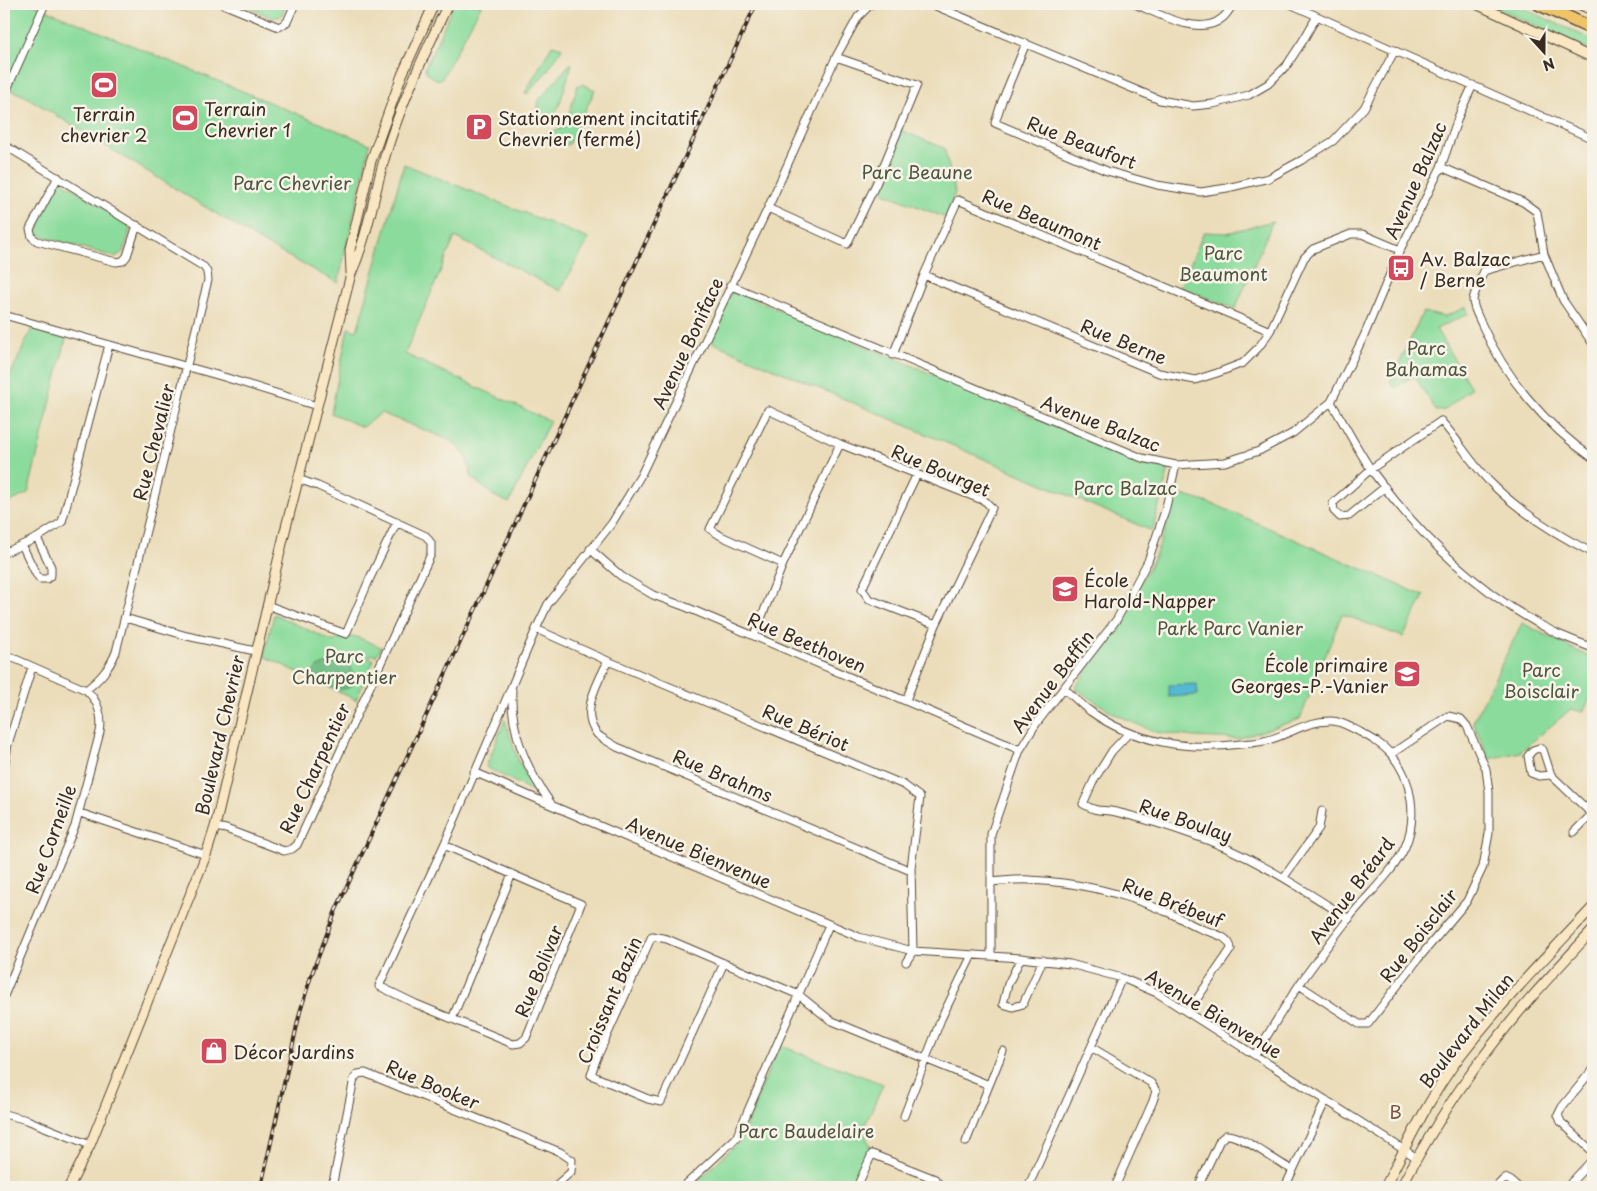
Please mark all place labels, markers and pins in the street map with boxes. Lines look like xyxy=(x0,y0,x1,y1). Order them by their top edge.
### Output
sports icon: Terrain chevrier 2 xyxy=(89,70,119,100)
place label: Terrain Chevrier 1 xyxy=(204,95,291,143)
place label: Terrain chevrier 2 xyxy=(60,100,148,148)
sports icon: Terrain Chevrier 1 xyxy=(170,103,200,133)
place label: Stationnement incitatif Chevrier (fermé) xyxy=(498,104,699,152)
parking icon: Stationnement incitatif Chevrier (fermé) xyxy=(464,112,494,142)
place label: Av. Balzac / Berne xyxy=(1420,245,1511,293)
bus stop icon: Av. Balzac / Berne xyxy=(1386,253,1416,283)
place label: École Harold-Napper xyxy=(1084,566,1216,614)
school or university icon: École Harold-Napper xyxy=(1050,574,1080,604)
place label: École primaire Georges-P.-Vanier xyxy=(1231,651,1389,699)
school or university icon: École primaire Georges-P.-Vanier xyxy=(1392,659,1422,689)
shop icon: Décor Jardins xyxy=(199,1036,229,1066)
place label: Décor Jardins xyxy=(233,1038,354,1065)

